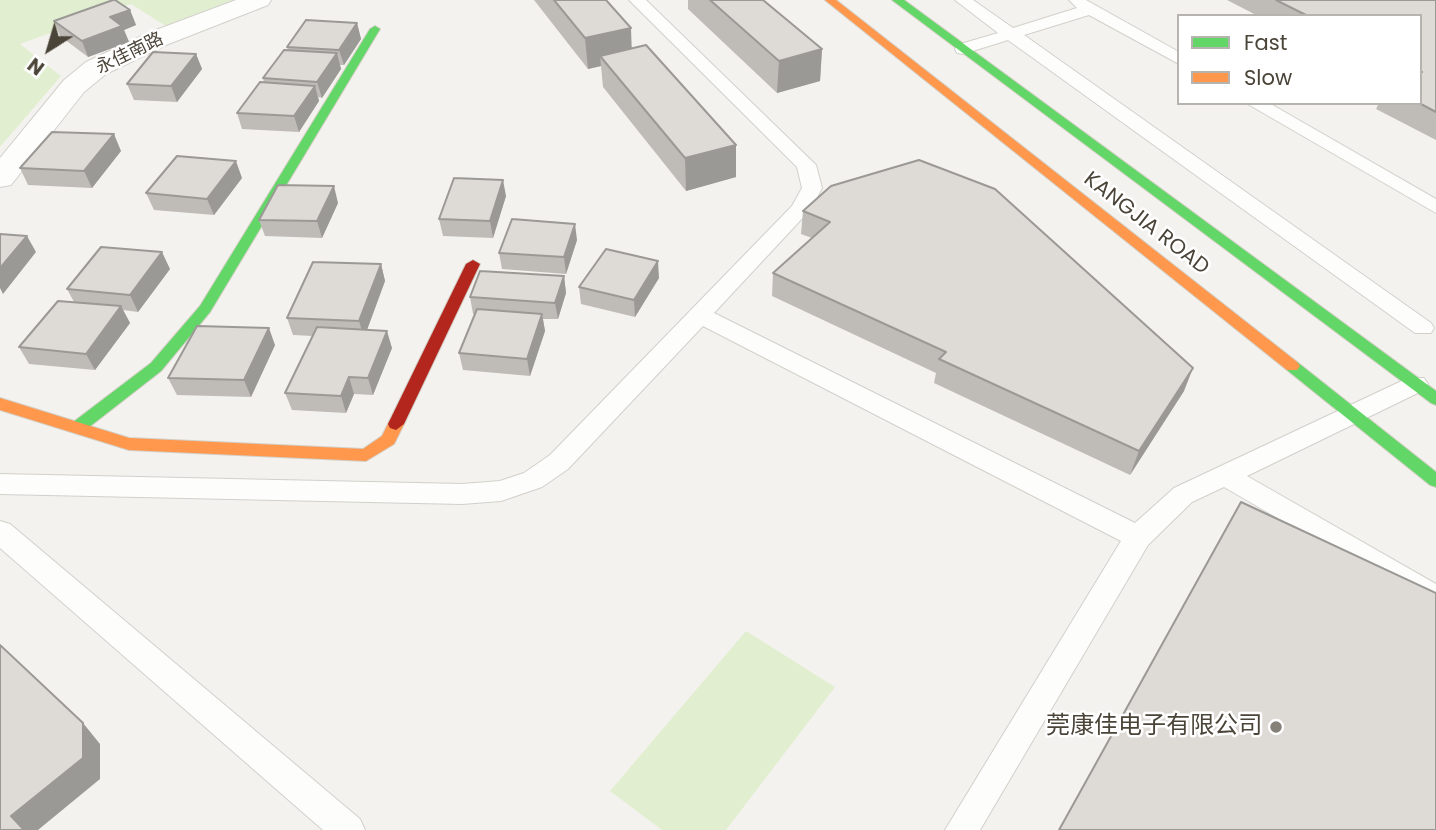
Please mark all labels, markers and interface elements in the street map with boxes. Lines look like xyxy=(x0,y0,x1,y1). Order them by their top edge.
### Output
north arrow xyxy=(14,14,84,84)
legend xyxy=(1177,14,1422,105)
text: Fast xyxy=(1244,28,1287,57)
street label: 永佳南路 xyxy=(93,29,167,79)
text: N xyxy=(22,51,50,81)
text: Slow xyxy=(1244,63,1292,92)
street label: KANGJIA ROAD xyxy=(1078,167,1214,281)
place label: 莞康佳电子有限公司 xyxy=(1046,713,1262,741)
marker: 莞康佳电子有限公司 xyxy=(1268,719,1284,735)

